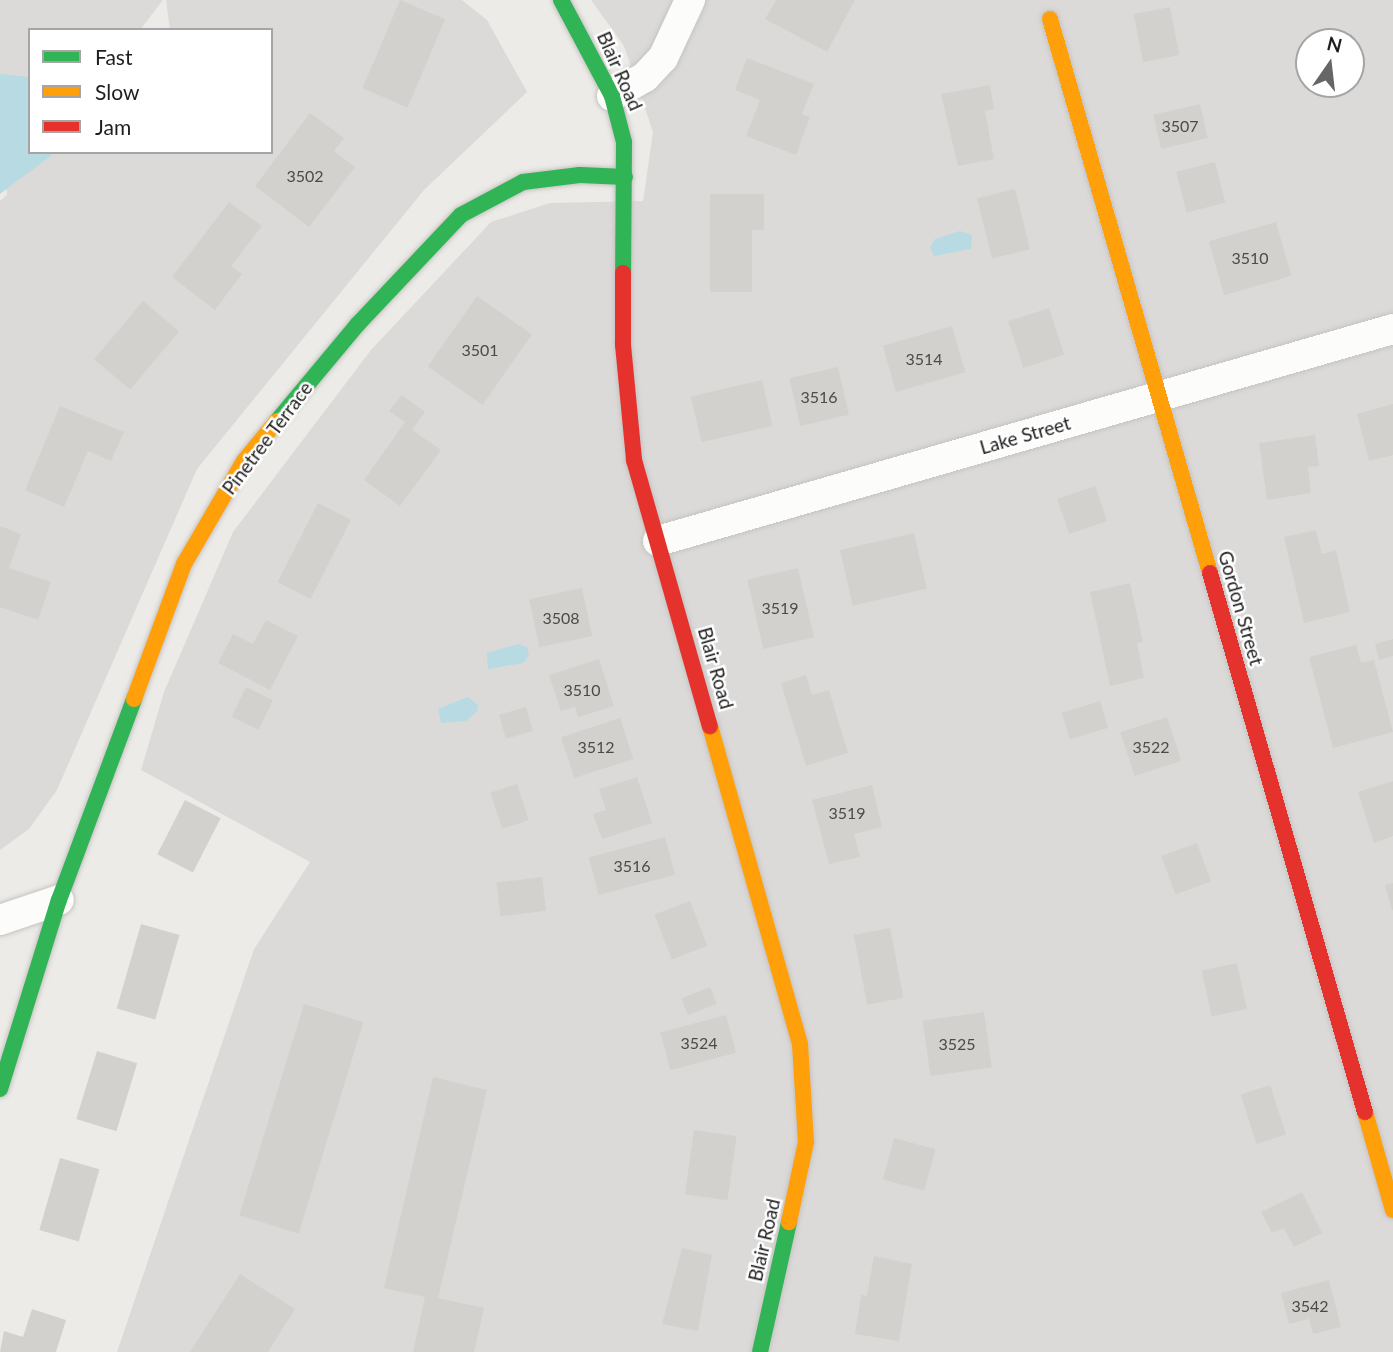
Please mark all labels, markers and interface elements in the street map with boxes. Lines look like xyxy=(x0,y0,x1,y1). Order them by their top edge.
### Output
legend xyxy=(28,28,273,154)
street label: Blair Road xyxy=(592,28,648,114)
north arrow xyxy=(1295,28,1365,98)
text: N xyxy=(1325,31,1345,57)
text: Fast xyxy=(95,44,132,69)
text: Slow xyxy=(95,79,139,104)
text: Jam xyxy=(95,114,131,139)
house number: 3507 xyxy=(1161,116,1199,136)
house number: 3502 xyxy=(286,166,324,186)
house number: 3510 xyxy=(1231,248,1269,268)
house number: 3501 xyxy=(461,340,499,360)
house number: 3514 xyxy=(905,349,943,369)
street label: Pinetree Terrace xyxy=(217,377,317,499)
house number: 3516 xyxy=(800,387,838,407)
street label: Lake Street xyxy=(977,411,1073,459)
street label: Gordon Street xyxy=(1214,548,1268,668)
house number: 3519 xyxy=(761,598,799,618)
house number: 3508 xyxy=(542,608,580,628)
street label: Blair Road xyxy=(693,624,739,712)
house number: 3510 xyxy=(563,680,601,700)
house number: 3512 xyxy=(577,737,615,757)
house number: 3522 xyxy=(1132,737,1170,757)
house number: 3519 xyxy=(828,803,866,823)
house number: 3516 xyxy=(613,856,651,876)
house number: 3524 xyxy=(680,1033,718,1053)
house number: 3525 xyxy=(938,1034,976,1054)
street label: Blair Road xyxy=(743,1196,785,1284)
house number: 3542 xyxy=(1291,1296,1329,1316)

